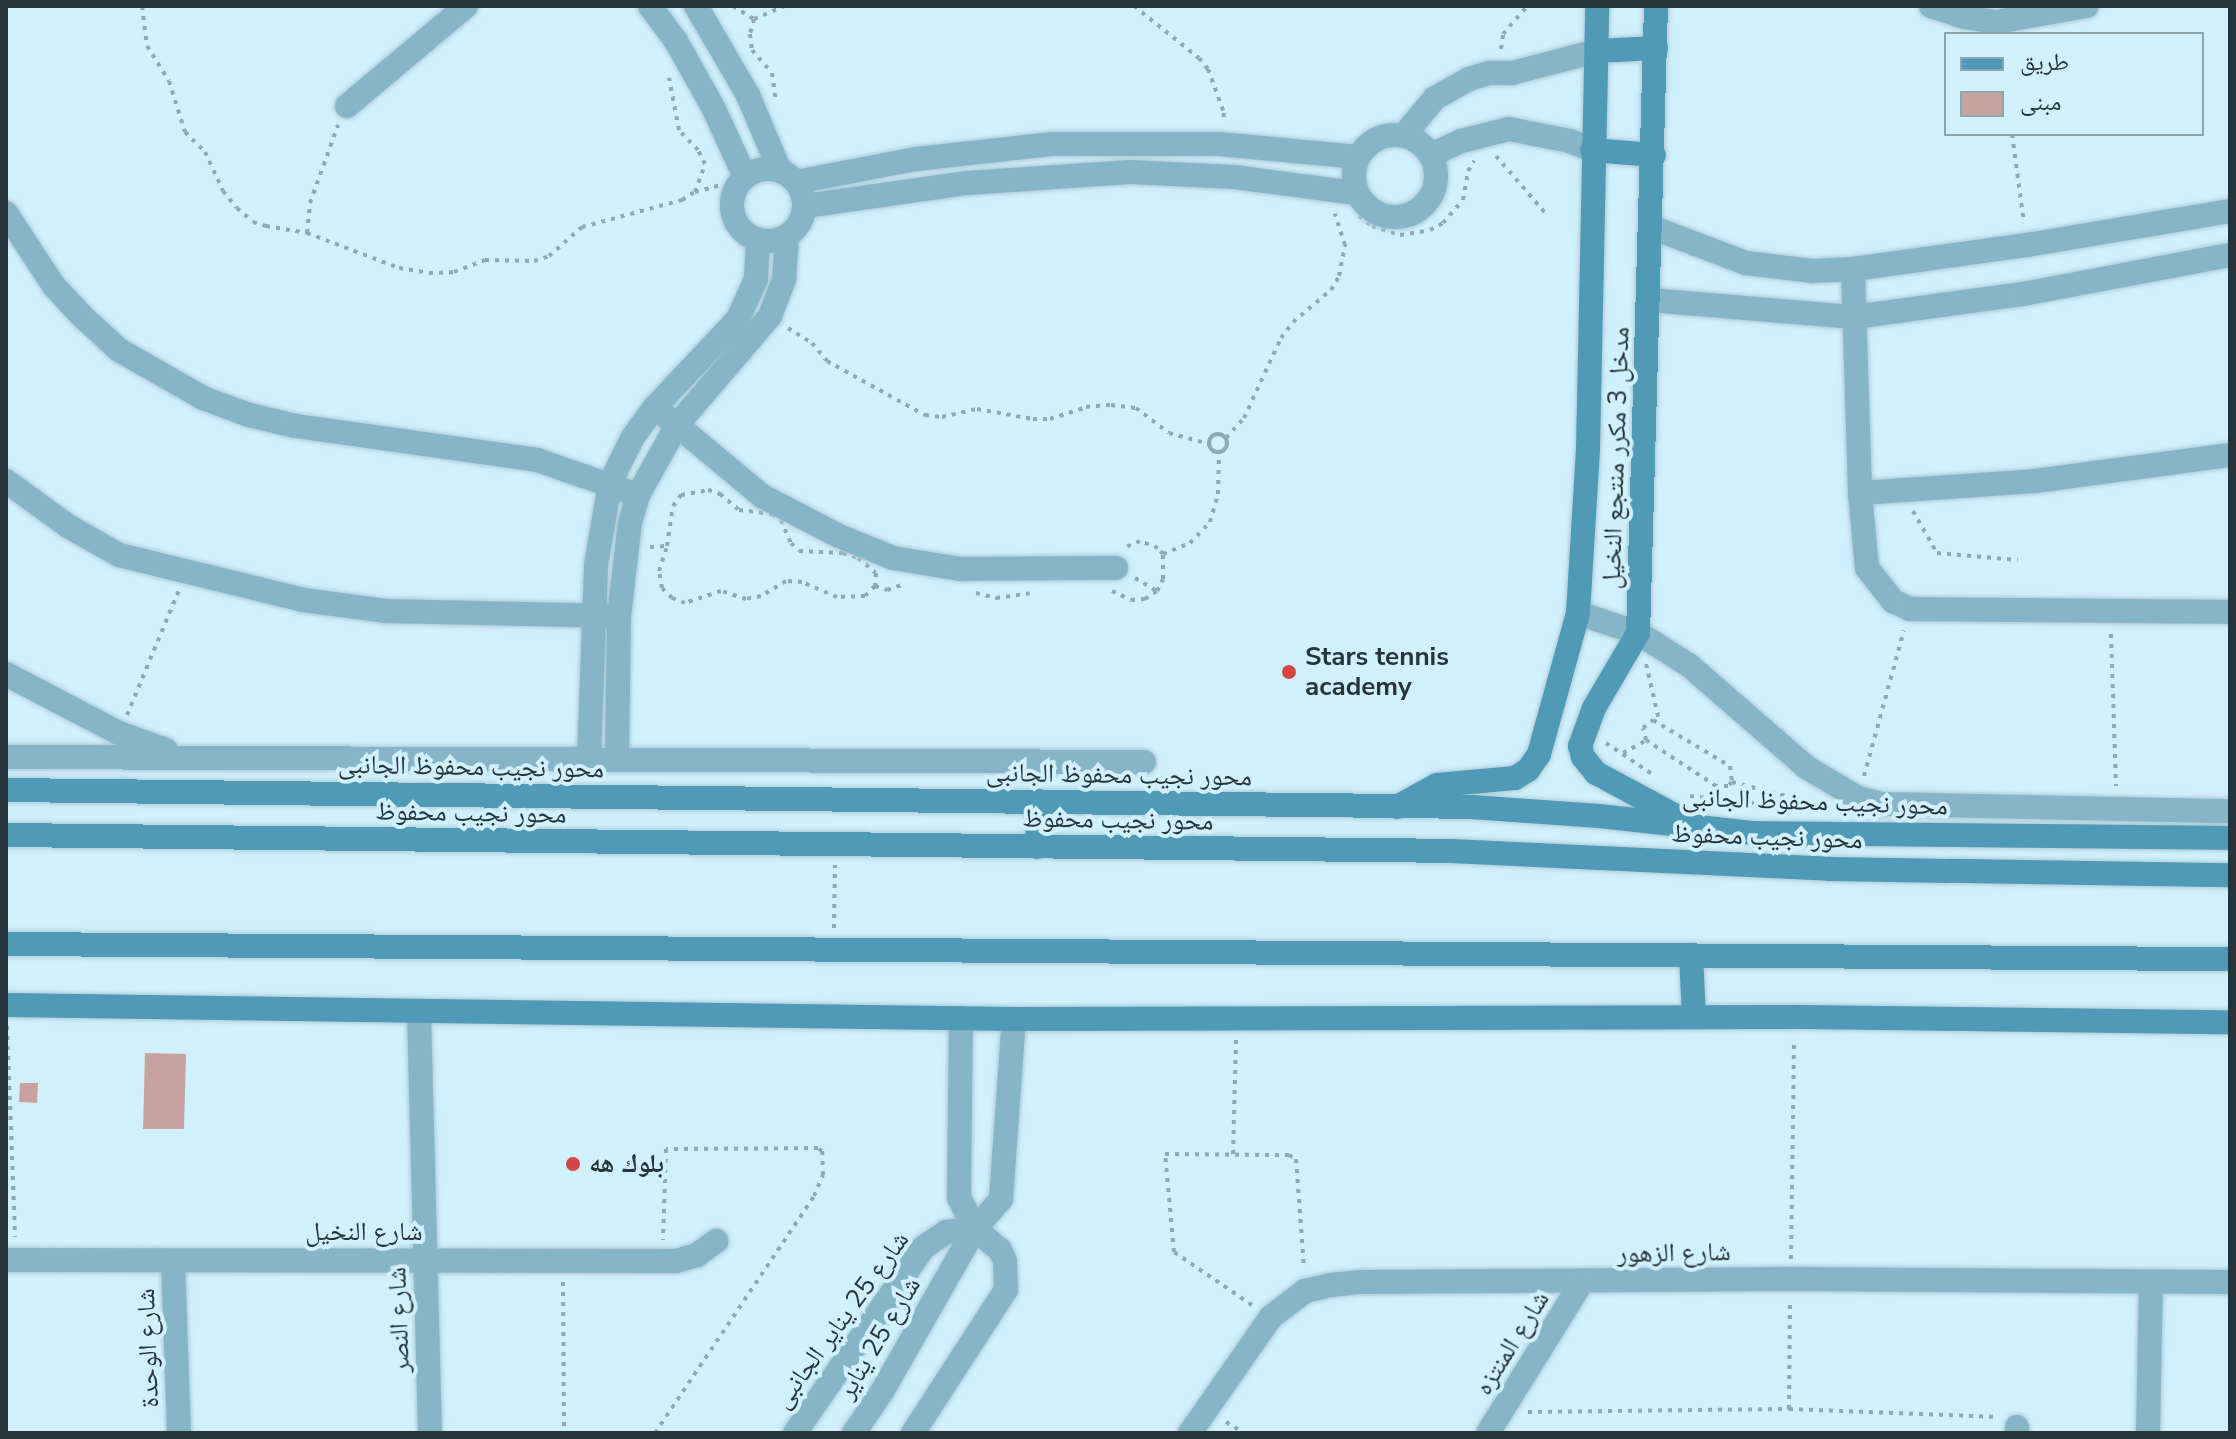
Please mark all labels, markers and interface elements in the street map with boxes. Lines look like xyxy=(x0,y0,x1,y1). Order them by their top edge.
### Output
legend xyxy=(1944,32,2204,136)
text: طريق xyxy=(2020,46,2069,78)
text: مبنى xyxy=(2020,86,2061,118)
street label: مدخل 3 مكرر منتجع النخيل xyxy=(1596,326,1636,590)
place label: Stars tennis academy xyxy=(1305,641,1449,702)
marker: Stars tennis academy xyxy=(1280,663,1298,681)
street label: محور نجيب محفوظ الجانبى xyxy=(338,749,604,785)
street label: محور نجيب محفوظ الجانبى xyxy=(986,757,1252,793)
street label: محور نجيب محفوظ الجانبى xyxy=(1681,782,1949,822)
street label: محور نجيب محفوظ xyxy=(375,796,567,830)
street label: محور نجيب محفوظ xyxy=(1022,803,1214,837)
street label: محور نجيب محفوظ xyxy=(1671,818,1863,856)
place label: بلوك هه xyxy=(589,1148,664,1180)
marker: بلوك هه xyxy=(564,1155,582,1173)
street label: شارع النخيل xyxy=(305,1216,423,1248)
street label: شارع 25 يناير الجانبى xyxy=(766,1225,916,1415)
street label: شارع الزهور xyxy=(1617,1236,1731,1270)
street label: شارع النصر xyxy=(382,1266,416,1374)
street label: شارع 25 يناير xyxy=(830,1271,928,1405)
street label: شارع المنتزه xyxy=(1468,1285,1556,1401)
street label: شارع الوحدة xyxy=(130,1288,166,1408)

